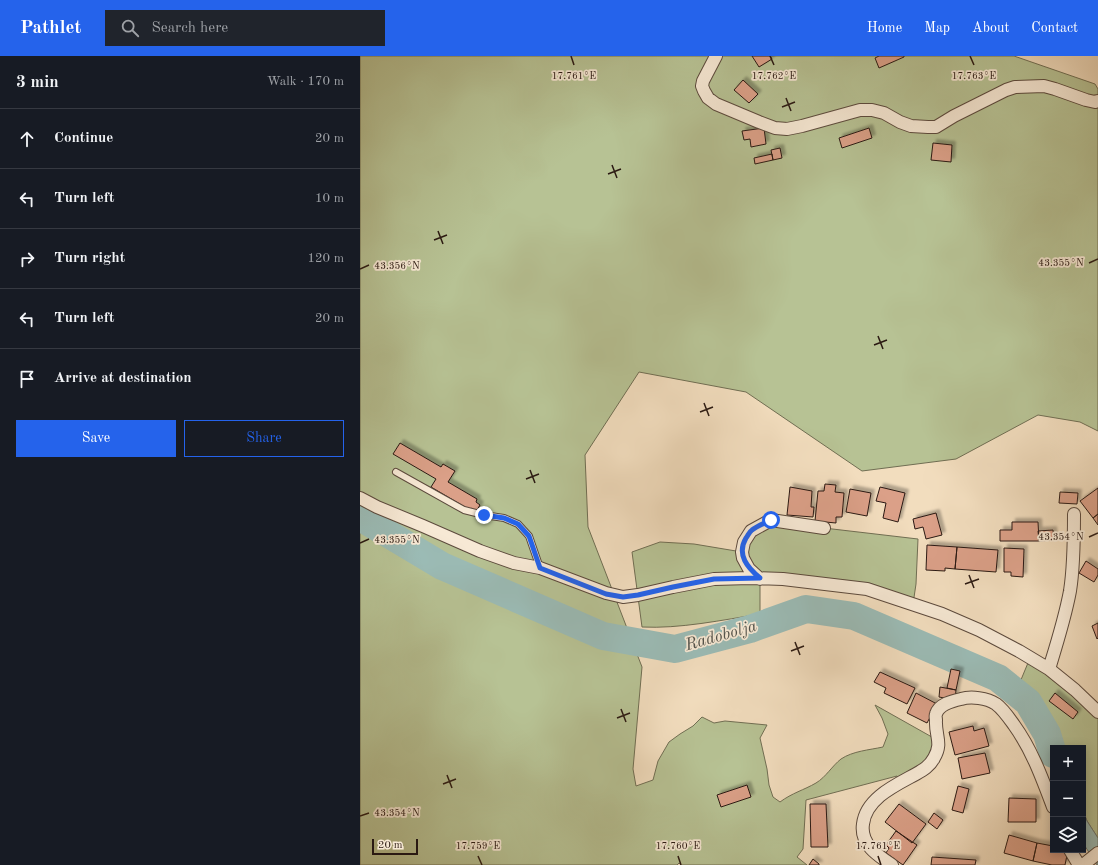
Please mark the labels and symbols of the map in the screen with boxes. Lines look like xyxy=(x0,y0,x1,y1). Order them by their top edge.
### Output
text: 17.761°E xyxy=(552,71,596,81)
text: 17.762°E xyxy=(752,71,796,81)
text: 17.763°E xyxy=(952,71,996,81)
text: 43.355°N xyxy=(1038,258,1084,268)
text: 43.356°N xyxy=(374,261,420,271)
route end xyxy=(475,506,493,524)
route start xyxy=(762,511,780,529)
text: 43.354°N xyxy=(1038,532,1084,542)
text: 43.355°N xyxy=(374,535,420,545)
water label: Radobolja xyxy=(682,618,759,655)
text: 43.354°N xyxy=(374,808,420,818)
scale bar xyxy=(372,837,418,856)
text: 17.759°E xyxy=(456,841,500,851)
text: 17.760°E xyxy=(656,841,700,851)
text: 17.761°E xyxy=(856,841,900,851)

